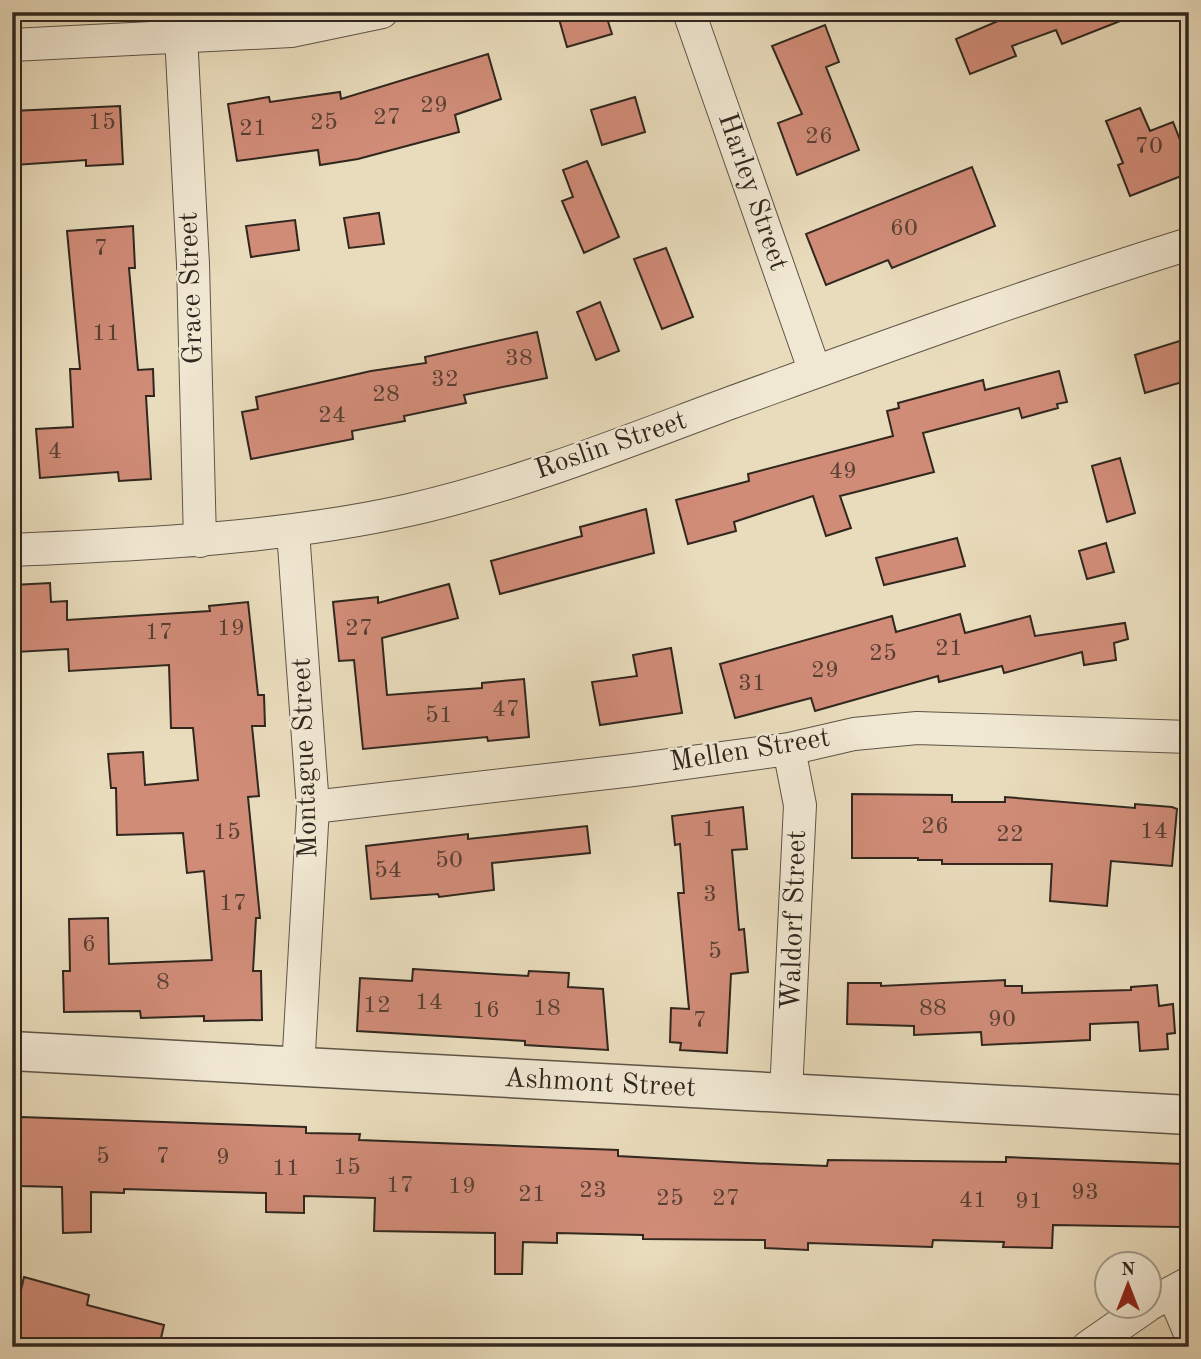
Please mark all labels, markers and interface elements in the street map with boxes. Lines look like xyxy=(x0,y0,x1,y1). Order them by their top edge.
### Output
house number: 29 xyxy=(420,94,448,118)
house number: 27 xyxy=(373,106,401,130)
street label: Harley Street xyxy=(712,110,792,274)
house number: 15 xyxy=(88,111,116,135)
house number: 25 xyxy=(310,111,338,135)
house number: 21 xyxy=(239,117,267,141)
house number: 26 xyxy=(805,125,833,149)
house number: 70 xyxy=(1135,135,1163,159)
street label: Grace Street xyxy=(175,211,209,365)
house number: 60 xyxy=(890,217,918,241)
house number: 7 xyxy=(94,237,108,261)
house number: 11 xyxy=(92,322,120,346)
house number: 38 xyxy=(505,347,533,371)
house number: 32 xyxy=(431,368,459,392)
house number: 28 xyxy=(372,383,400,407)
house number: 24 xyxy=(318,404,346,428)
street label: Roslin Street xyxy=(532,407,690,485)
house number: 4 xyxy=(48,440,62,464)
house number: 49 xyxy=(829,460,857,484)
house number: 19 xyxy=(217,617,245,641)
house number: 27 xyxy=(345,617,373,641)
house number: 17 xyxy=(145,621,173,645)
house number: 21 xyxy=(935,637,963,661)
house number: 25 xyxy=(869,642,897,666)
street label: Montague Street xyxy=(288,657,324,859)
house number: 29 xyxy=(811,659,839,683)
house number: 31 xyxy=(738,672,766,696)
house number: 47 xyxy=(492,698,520,722)
house number: 51 xyxy=(425,704,453,728)
street label: Mellen Street xyxy=(668,725,832,777)
house number: 26 xyxy=(921,815,949,839)
house number: 1 xyxy=(702,818,716,842)
house number: 14 xyxy=(1140,820,1168,844)
house number: 15 xyxy=(213,821,241,845)
house number: 22 xyxy=(996,823,1024,847)
street label: Waldorf Street xyxy=(778,829,812,1011)
house number: 50 xyxy=(435,849,463,873)
house number: 54 xyxy=(374,859,402,883)
house number: 3 xyxy=(703,883,717,907)
house number: 17 xyxy=(219,892,247,916)
house number: 6 xyxy=(82,933,96,957)
house number: 5 xyxy=(708,940,722,964)
house number: 8 xyxy=(156,971,170,995)
house number: 14 xyxy=(415,991,443,1015)
house number: 12 xyxy=(363,994,391,1018)
house number: 18 xyxy=(533,997,561,1021)
house number: 88 xyxy=(919,997,947,1021)
house number: 16 xyxy=(472,999,500,1023)
house number: 90 xyxy=(988,1008,1016,1032)
house number: 7 xyxy=(693,1009,707,1033)
street label: Ashmont Street xyxy=(503,1065,697,1103)
house number: 5 xyxy=(96,1145,110,1169)
house number: 7 xyxy=(156,1145,170,1169)
house number: 9 xyxy=(216,1146,230,1170)
house number: 15 xyxy=(333,1156,361,1180)
house number: 11 xyxy=(272,1157,300,1181)
house number: 17 xyxy=(386,1174,414,1198)
house number: 19 xyxy=(448,1175,476,1199)
house number: 23 xyxy=(579,1179,607,1203)
house number: 93 xyxy=(1071,1181,1099,1205)
house number: 21 xyxy=(518,1183,546,1207)
house number: 25 xyxy=(656,1187,684,1211)
house number: 27 xyxy=(712,1187,740,1211)
house number: 41 xyxy=(959,1189,987,1213)
house number: 91 xyxy=(1015,1190,1043,1214)
north arrow xyxy=(1092,1250,1162,1320)
text: N xyxy=(1121,1261,1136,1280)

